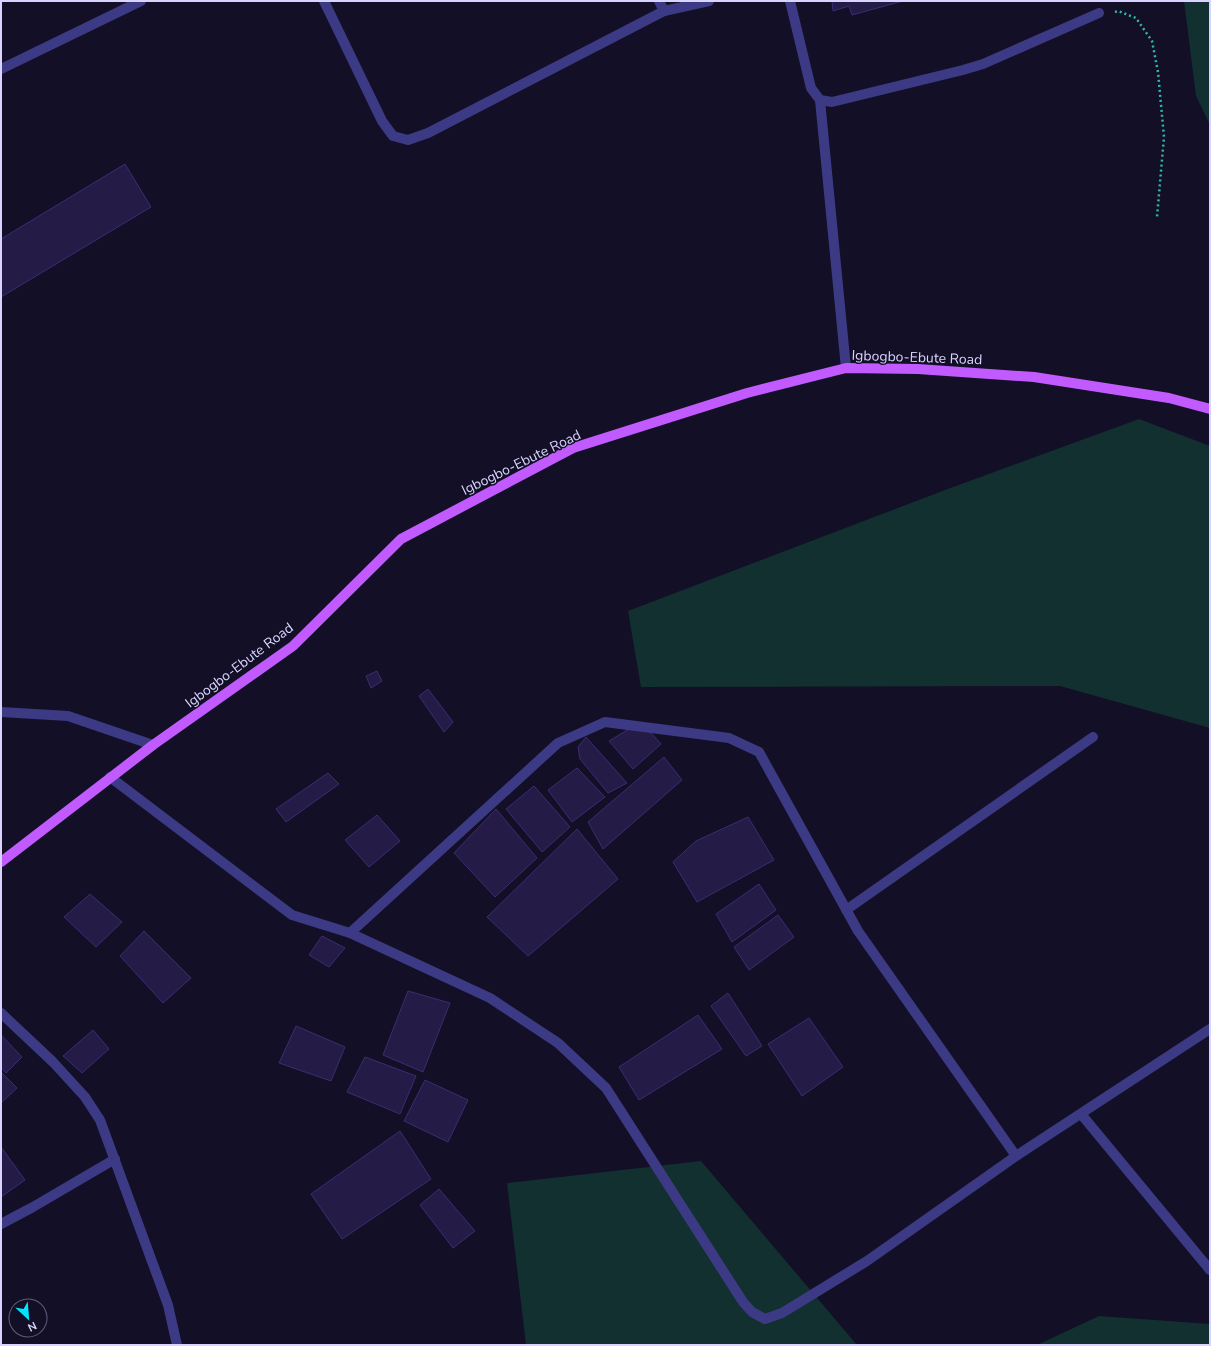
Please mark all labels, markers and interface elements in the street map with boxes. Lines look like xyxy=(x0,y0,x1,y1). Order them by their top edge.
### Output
street label: Igbogbo-Ebute Road xyxy=(851,346,983,369)
street label: Igbogbo-Ebute Road xyxy=(458,425,584,500)
street label: Igbogbo-Ebute Road xyxy=(181,618,297,712)
north arrow xyxy=(8,1298,48,1338)
text: N xyxy=(25,1318,39,1335)

